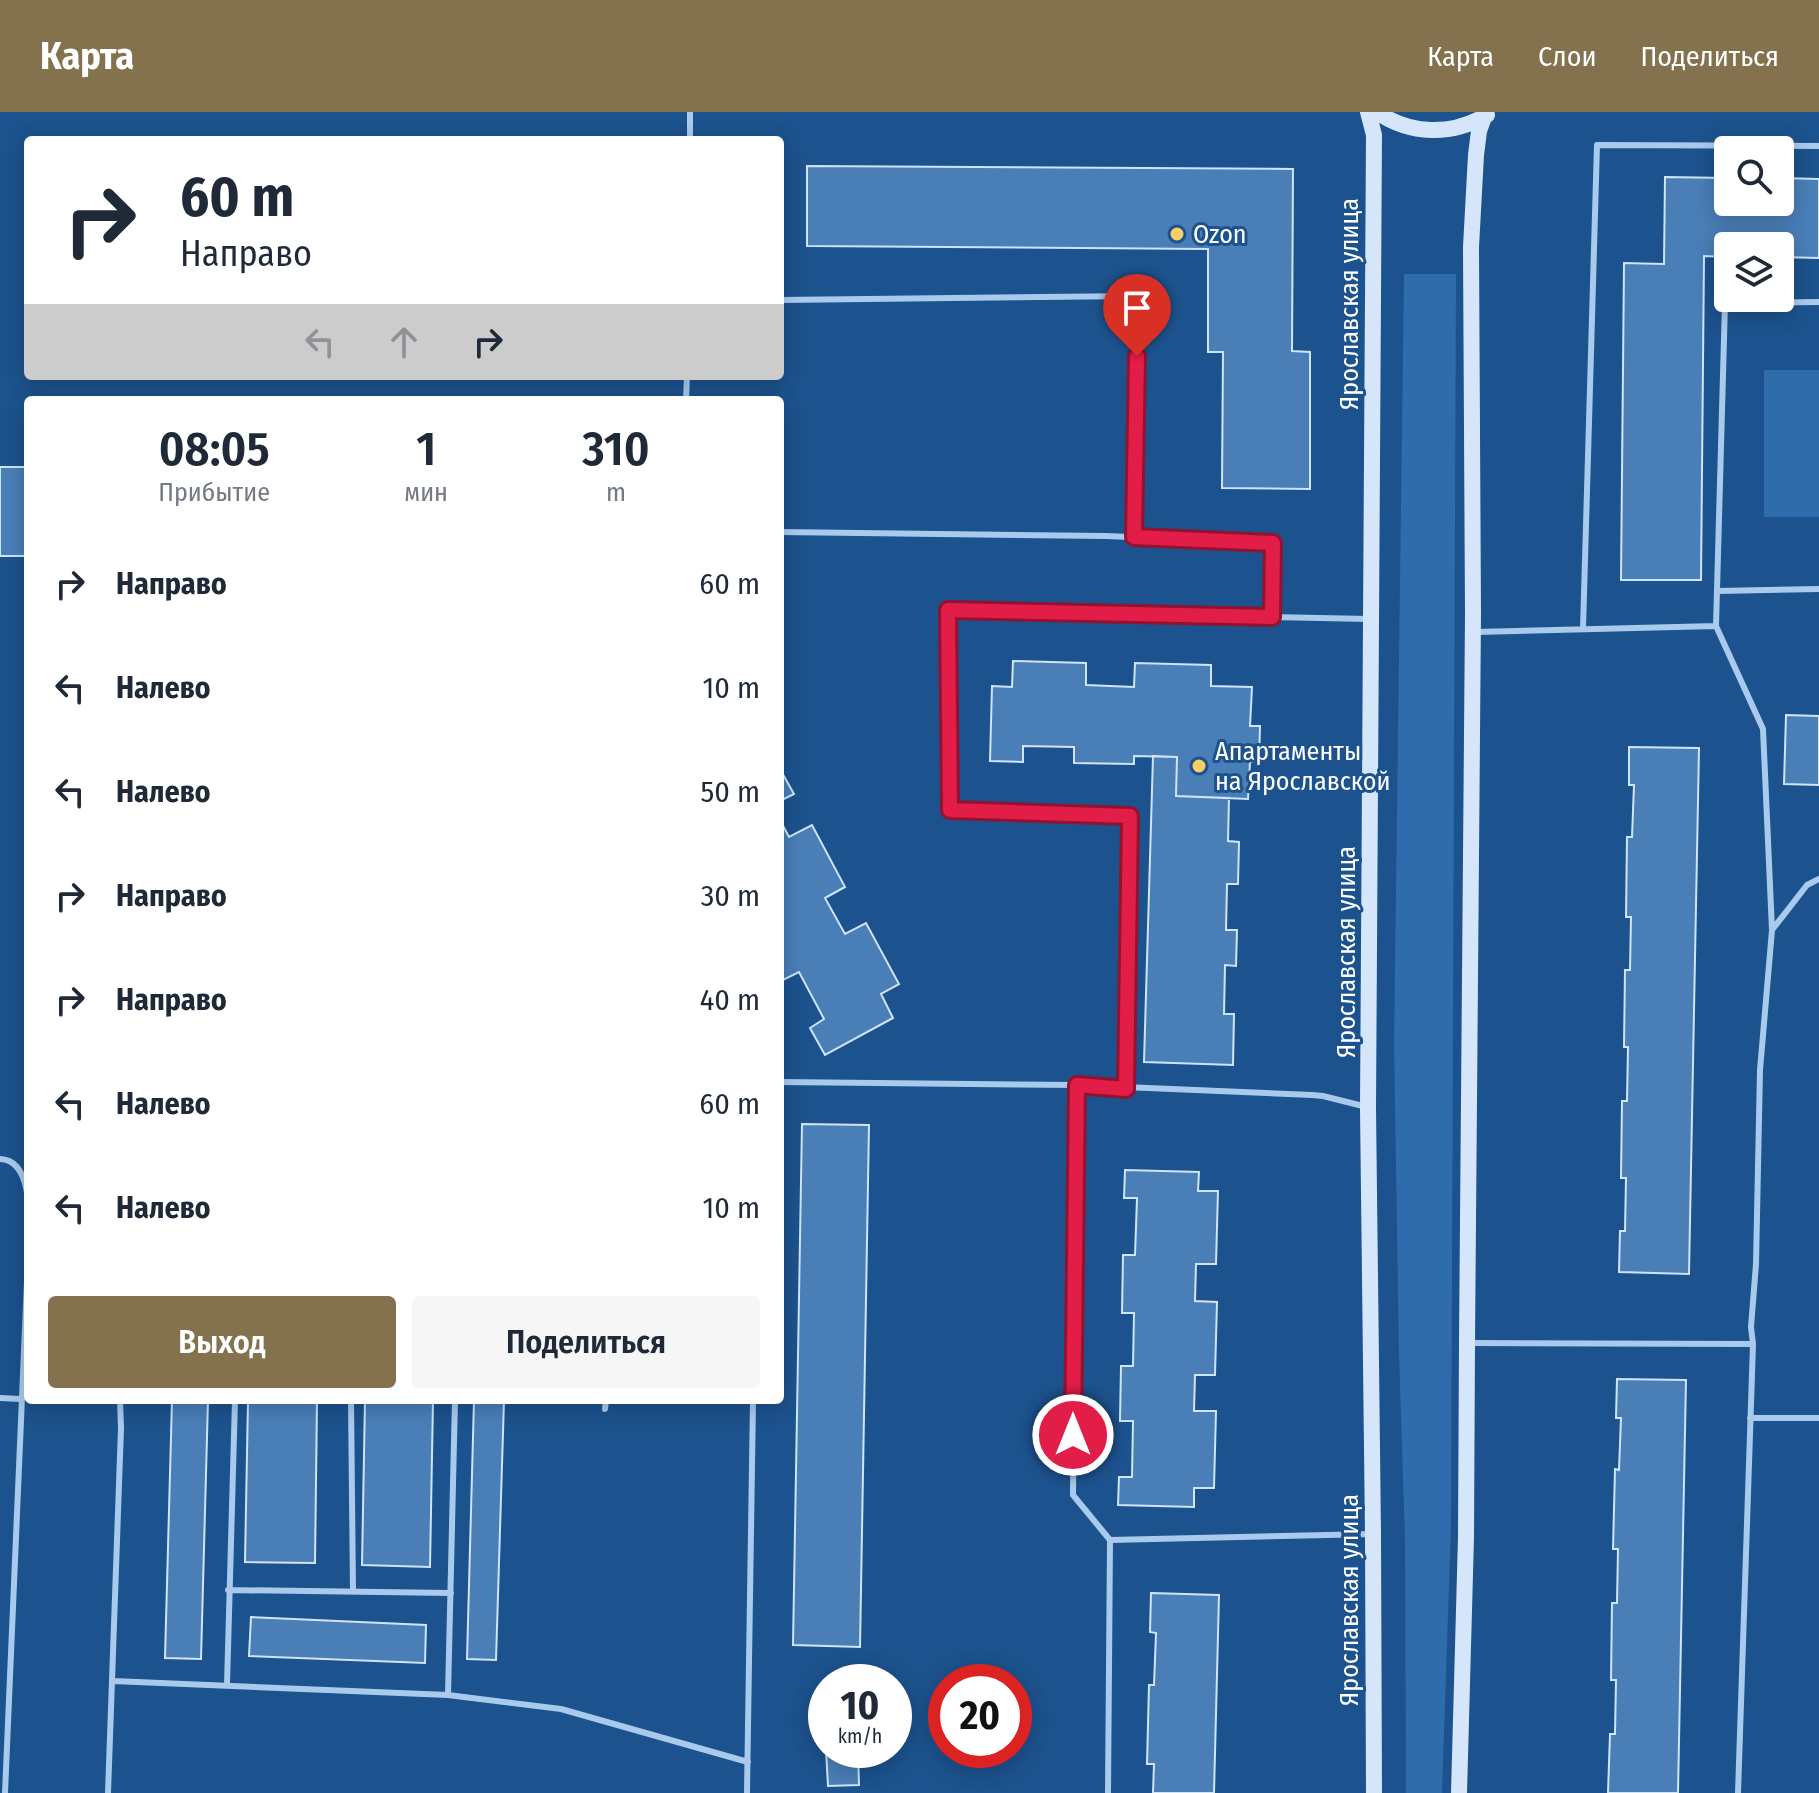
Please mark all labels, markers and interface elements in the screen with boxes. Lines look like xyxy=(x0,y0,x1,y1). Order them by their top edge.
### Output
text: Карта xyxy=(40,33,134,79)
text: Карта xyxy=(1427,40,1494,73)
text: Слои xyxy=(1538,40,1596,73)
text: Поделиться xyxy=(1640,40,1779,73)
map controls xyxy=(1714,136,1794,312)
button: search xyxy=(1714,136,1794,216)
text: 60 m xyxy=(180,164,294,231)
icon: right xyxy=(48,168,152,272)
street label: Ярославская улица xyxy=(1334,198,1365,410)
place label: Ozon xyxy=(1193,219,1247,250)
marker: Ozon xyxy=(1168,225,1186,243)
text: Направо xyxy=(180,232,312,276)
button: layers xyxy=(1714,232,1794,312)
pin xyxy=(1103,274,1171,356)
icon: arrive xyxy=(1115,286,1159,330)
icon: left xyxy=(298,320,342,364)
icon: ahead xyxy=(382,320,426,364)
icon: right xyxy=(466,320,510,364)
text: 08:05 xyxy=(159,420,270,478)
text: 1 xyxy=(416,420,436,478)
text: 310 xyxy=(582,420,650,478)
text: Прибытие xyxy=(158,477,270,508)
text: мин xyxy=(404,477,448,508)
text: m xyxy=(606,477,626,508)
icon: right xyxy=(48,562,92,606)
text: Направо xyxy=(116,566,227,602)
text: 60 m xyxy=(699,566,760,602)
icon: left xyxy=(48,666,92,710)
text: Налево xyxy=(116,670,211,706)
text: 10 m xyxy=(703,670,760,706)
place label: Апартаменты на Ярославской xyxy=(1215,736,1390,797)
marker: Апартаменты на Ярославской xyxy=(1190,757,1208,775)
icon: left xyxy=(48,770,92,814)
text: Налево xyxy=(116,774,211,810)
text: 50 m xyxy=(700,774,760,810)
street label: Ярославская улица xyxy=(1331,846,1362,1058)
icon: right xyxy=(48,874,92,918)
text: Направо xyxy=(116,878,227,914)
text: 30 m xyxy=(701,878,760,914)
icon: right xyxy=(48,978,92,1022)
text: Направо xyxy=(116,982,227,1018)
text: 40 m xyxy=(700,982,760,1018)
icon: left xyxy=(48,1082,92,1126)
text: Налево xyxy=(116,1086,211,1122)
text: 60 m xyxy=(699,1086,760,1122)
icon: left xyxy=(48,1186,92,1230)
text: Налево xyxy=(116,1190,211,1226)
text: 10 m xyxy=(703,1190,760,1226)
button: Выход xyxy=(48,1296,396,1388)
button: Поделиться xyxy=(412,1296,760,1388)
position arrow xyxy=(1031,1393,1115,1477)
street label: Ярославская улица xyxy=(1334,1494,1365,1706)
speed limit sign: 20 xyxy=(928,1664,1032,1768)
text: 10 xyxy=(841,1682,879,1730)
text: km/h xyxy=(838,1724,882,1748)

